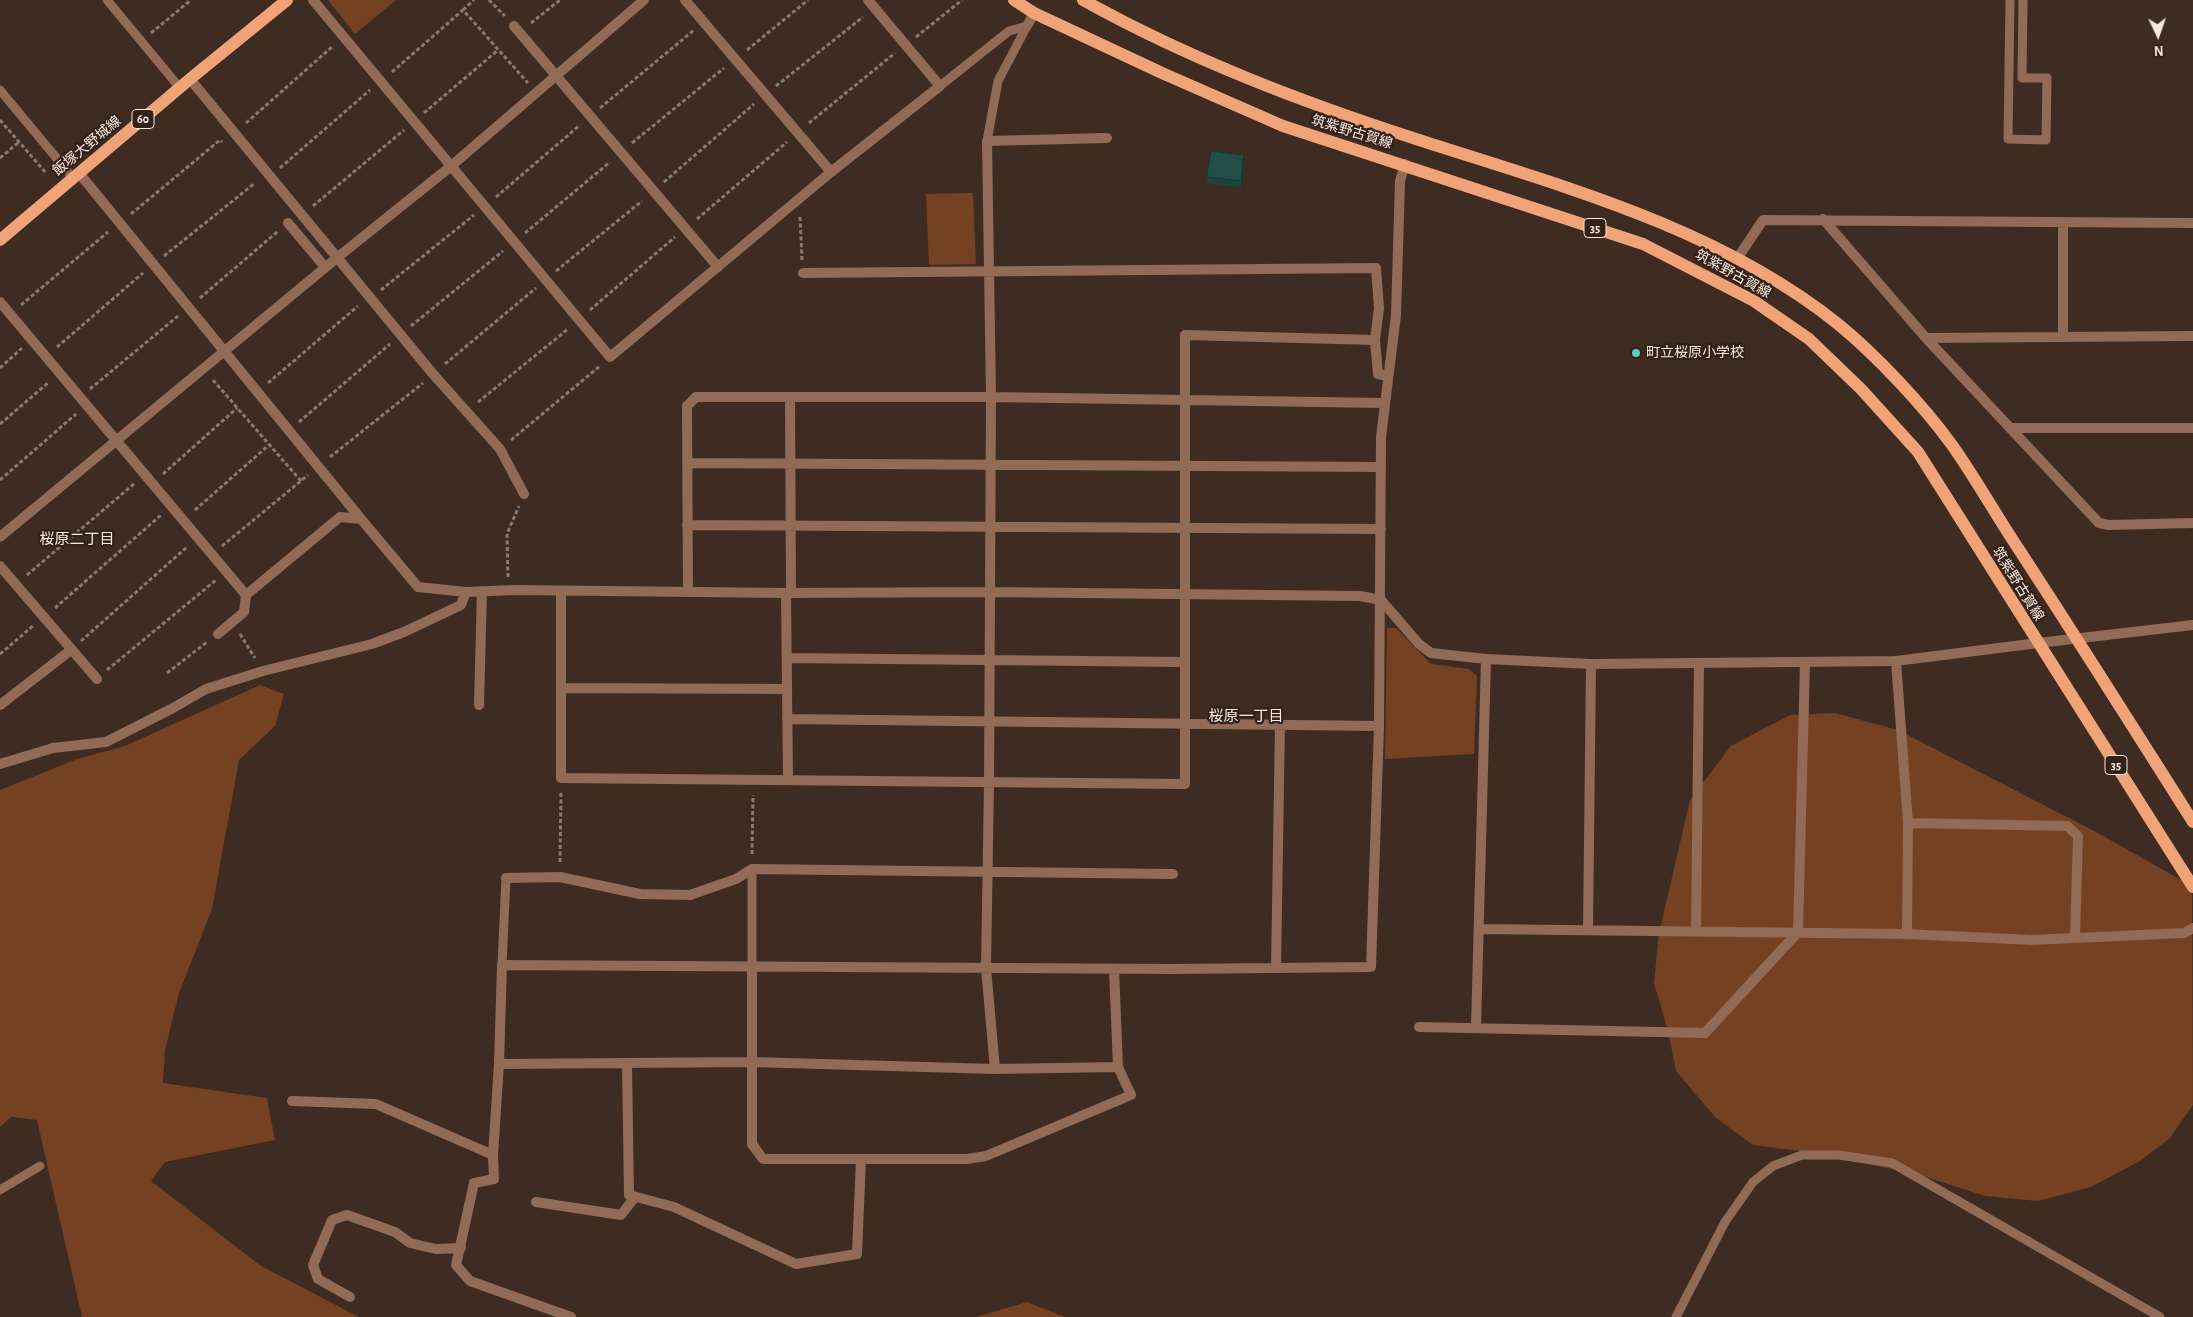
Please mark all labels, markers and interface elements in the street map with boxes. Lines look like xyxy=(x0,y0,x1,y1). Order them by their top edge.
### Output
north arrow xyxy=(2133,10,2183,60)
text: N xyxy=(2154,43,2164,57)
road number: 60 xyxy=(132,110,154,128)
street label: 筑紫野古賀線 xyxy=(1309,112,1395,152)
street label: 飯塚大野城線 xyxy=(49,113,125,179)
road number: 35 xyxy=(1584,218,1606,238)
street label: 筑紫野古賀線 xyxy=(1692,246,1774,302)
place label: 町立桜原小学校 xyxy=(1646,345,1744,361)
marker: 町立桜原小学校 xyxy=(1630,347,1642,359)
district label: 桜原二丁目 xyxy=(40,530,114,548)
street label: 筑紫野古賀線 xyxy=(1989,544,2047,624)
district label: 桜原一丁目 xyxy=(1209,707,1283,725)
road number: 35 xyxy=(2105,756,2127,774)

